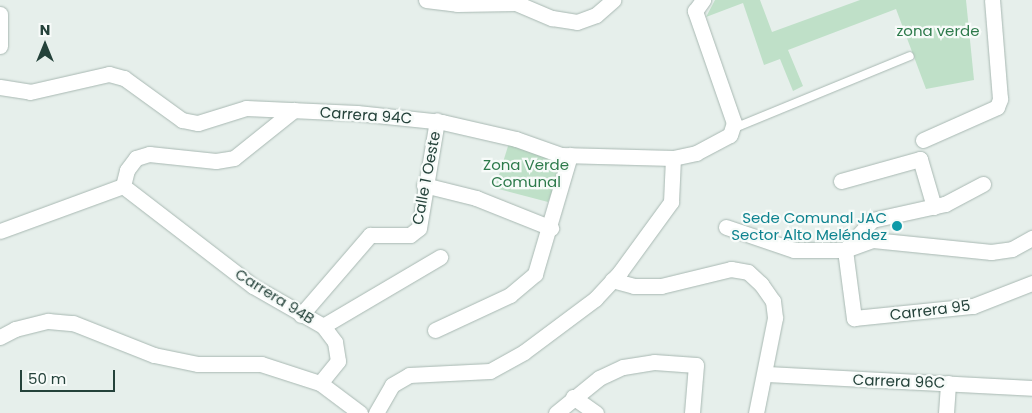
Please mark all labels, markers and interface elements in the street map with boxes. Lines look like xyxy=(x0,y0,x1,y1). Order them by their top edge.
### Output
north arrow xyxy=(20,20,70,70)
text: N xyxy=(40,20,50,40)
park label: zona verde xyxy=(897,22,979,40)
street label: Carrera 94C xyxy=(319,103,413,127)
street label: Calle 1 Oeste xyxy=(408,130,444,226)
park label: Zona Verde Comunal xyxy=(483,155,569,190)
place label: Sede Comunal JAC Sector Alto Meléndez xyxy=(731,208,887,243)
marker: Sede Comunal JAC Sector Alto Meléndez xyxy=(891,220,903,232)
street label: Carrera 94B xyxy=(232,265,318,327)
street label: Carrera 95 xyxy=(889,296,971,324)
scale bar xyxy=(22,360,118,392)
text: 50 m xyxy=(28,368,66,389)
street label: Carrera 96C xyxy=(852,370,946,392)

